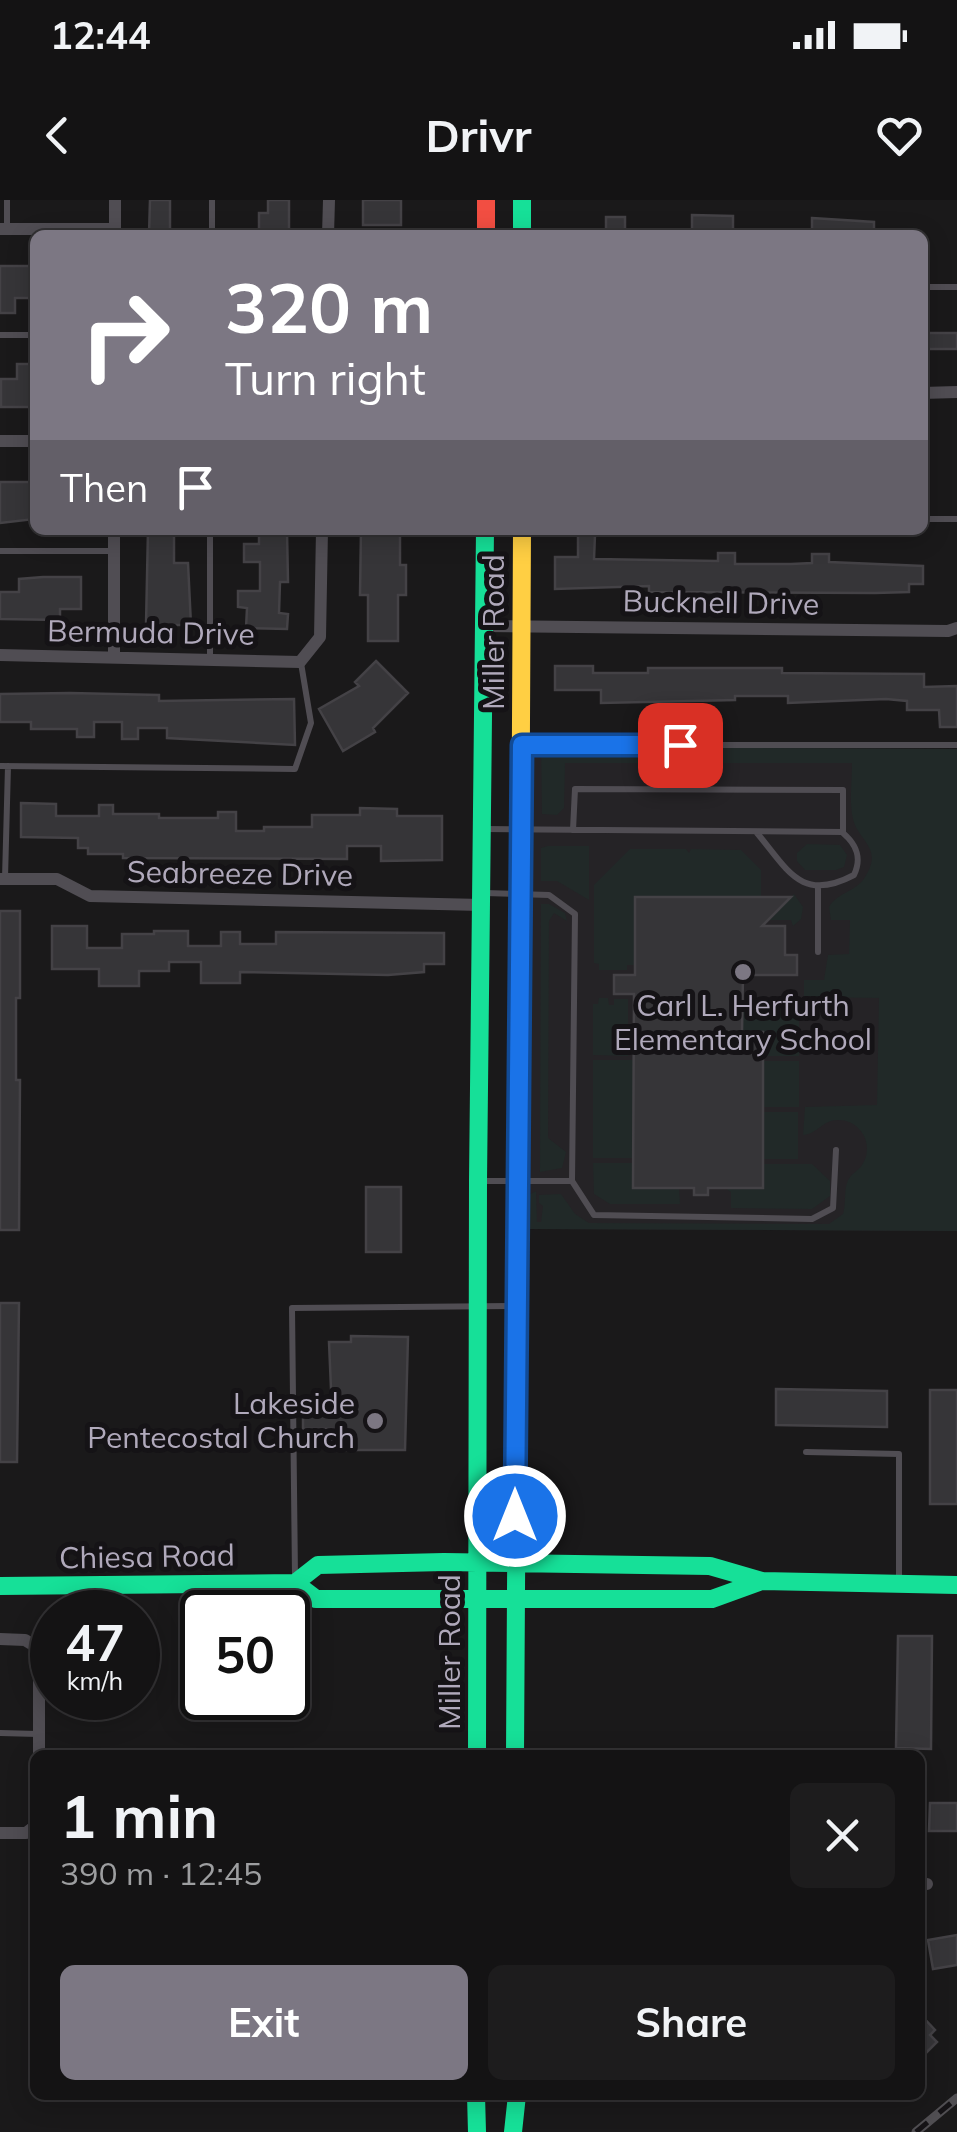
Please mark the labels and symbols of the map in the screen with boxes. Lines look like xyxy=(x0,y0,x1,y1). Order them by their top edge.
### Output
street label: Miller Road xyxy=(474,554,512,710)
street label: Bucknell Drive xyxy=(622,581,820,623)
street label: Bermuda Drive xyxy=(47,611,255,653)
pin xyxy=(638,703,723,788)
street label: Seabreeze Drive xyxy=(127,852,353,894)
marker: Carl L. Herfurth Elementary School xyxy=(732,961,754,983)
place label: Carl L. Herfurth Elementary School xyxy=(614,986,872,1058)
place label: Lakeside Pentecostal Church xyxy=(87,1384,355,1456)
marker: Lakeside Pentecostal Church xyxy=(364,1410,386,1432)
position arrow xyxy=(463,1464,567,1568)
street label: Chiesa Road xyxy=(59,1535,235,1577)
street label: Miller Road xyxy=(430,1574,468,1730)
speed limit sign: 50 xyxy=(180,1590,310,1720)

